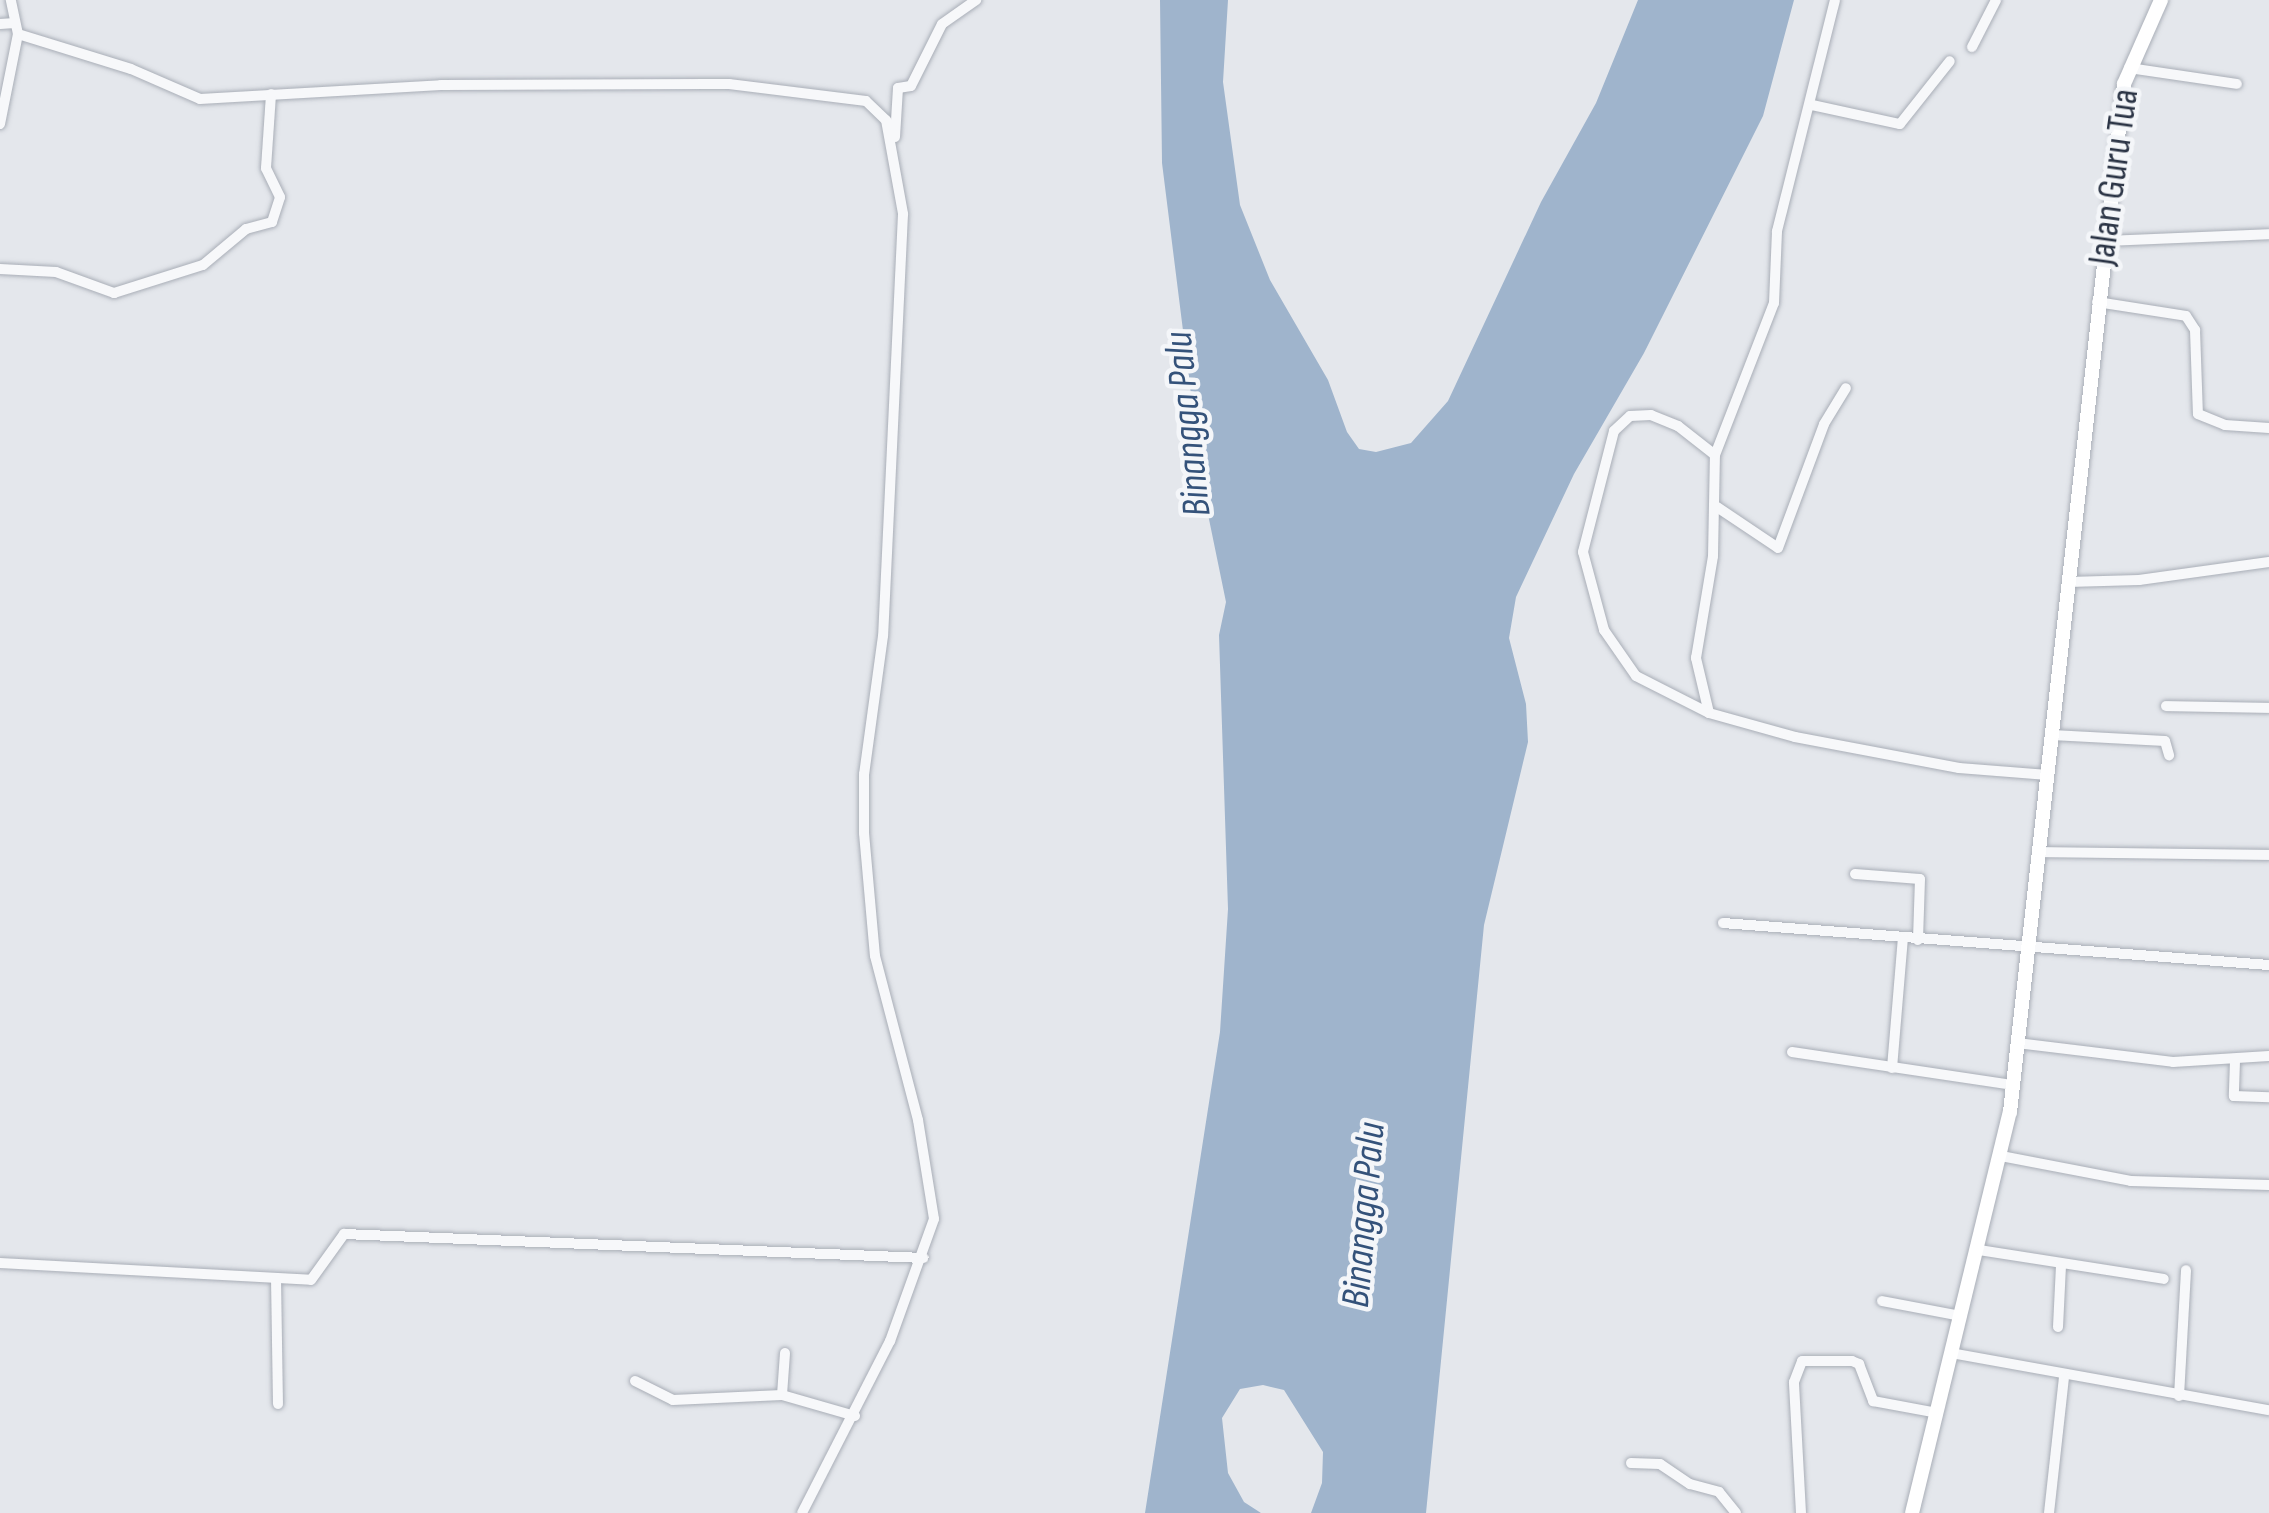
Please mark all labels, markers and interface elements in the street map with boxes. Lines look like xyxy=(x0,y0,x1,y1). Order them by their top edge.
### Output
street label: Jalan Guru Tua xyxy=(2079,86,2149,268)
water label: Binangga Palu xyxy=(1154,329,1222,519)
water label: Binangga Palu xyxy=(1332,1120,1396,1310)

